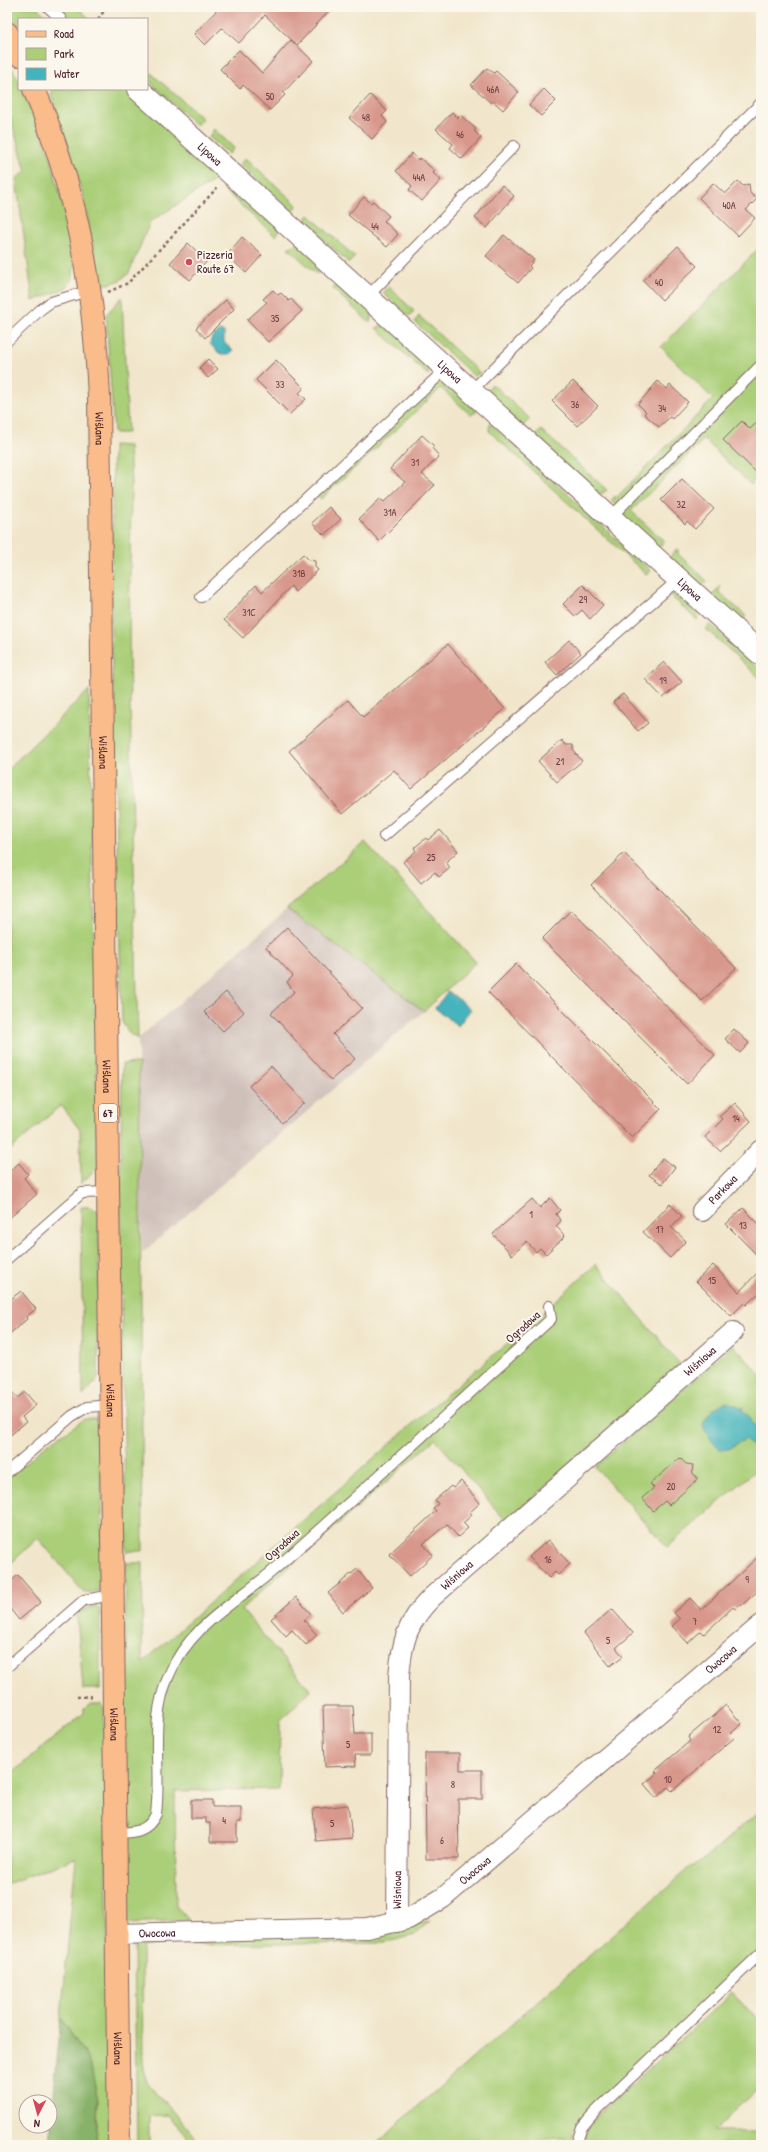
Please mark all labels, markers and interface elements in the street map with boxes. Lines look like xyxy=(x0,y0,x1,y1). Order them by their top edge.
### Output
legend xyxy=(18,18,148,90)
text: Road xyxy=(54,25,74,42)
text: Park xyxy=(54,45,74,62)
text: Water xyxy=(54,65,80,82)
house number: 46A xyxy=(487,83,499,96)
house number: 50 xyxy=(266,90,275,103)
house number: 48 xyxy=(362,111,370,124)
house number: 46 xyxy=(456,128,464,141)
street label: Lipowa xyxy=(194,138,226,169)
house number: 44A xyxy=(413,171,425,184)
house number: 40A xyxy=(722,199,736,212)
house number: 44 xyxy=(371,220,379,233)
place label: Pizzeria Route 67 xyxy=(197,246,235,277)
marker: Pizzeria Route 67 xyxy=(184,257,194,267)
house number: 40 xyxy=(655,276,664,289)
house number: 35 xyxy=(271,312,280,325)
street label: Lipowa xyxy=(434,356,466,387)
house number: 33 xyxy=(276,378,285,391)
house number: 36 xyxy=(571,398,579,411)
house number: 34 xyxy=(658,402,666,415)
street label: Wiślana xyxy=(91,412,109,445)
house number: 31 xyxy=(411,456,419,469)
house number: 32 xyxy=(676,498,686,511)
house number: 31A xyxy=(384,506,397,519)
house number: 31B xyxy=(292,567,306,580)
street label: Lipowa xyxy=(674,574,706,605)
house number: 29 xyxy=(579,593,588,606)
house number: 31C xyxy=(242,606,256,619)
house number: 19 xyxy=(659,674,667,687)
street label: Wiślana xyxy=(95,736,112,769)
house number: 21 xyxy=(556,755,565,768)
house number: 25 xyxy=(427,851,436,864)
street label: Wiślana xyxy=(99,1060,116,1093)
road number: 67 xyxy=(99,1104,117,1122)
house number: 14 xyxy=(732,1112,740,1125)
street label: Parkowa xyxy=(704,1170,741,1208)
house number: 1 xyxy=(529,1208,533,1221)
house number: 13 xyxy=(739,1219,748,1232)
house number: 17 xyxy=(656,1223,664,1236)
house number: 15 xyxy=(708,1274,717,1287)
street label: Ogrodowa xyxy=(502,1306,544,1347)
street label: Wiśniowa xyxy=(680,1342,720,1380)
street label: Wiślana xyxy=(102,1384,120,1417)
house number: 20 xyxy=(666,1480,676,1493)
street label: Ogrodowa xyxy=(261,1524,303,1565)
house number: 16 xyxy=(544,1553,552,1566)
street label: Wiśniowa xyxy=(437,1556,477,1594)
house number: 9 xyxy=(745,1573,749,1586)
house number: 7 xyxy=(693,1615,698,1628)
house number: 5 xyxy=(606,1634,611,1647)
street label: Owocowa xyxy=(701,1640,740,1678)
street label: Wiślana xyxy=(106,1708,123,1741)
house number: 12 xyxy=(713,1723,721,1736)
house number: 5 xyxy=(346,1738,351,1751)
house number: 10 xyxy=(664,1773,673,1786)
house number: 8 xyxy=(451,1778,455,1791)
house number: 4 xyxy=(222,1814,226,1827)
house number: 5 xyxy=(330,1817,335,1830)
house number: 6 xyxy=(440,1834,444,1847)
street label: Owocowa xyxy=(455,1852,494,1889)
street label: Wiśniowa xyxy=(388,1871,405,1909)
street label: Owocowa xyxy=(138,1924,176,1941)
street label: Wiślana xyxy=(110,2032,127,2065)
north arrow xyxy=(18,2094,58,2134)
text: N xyxy=(33,2117,41,2131)

